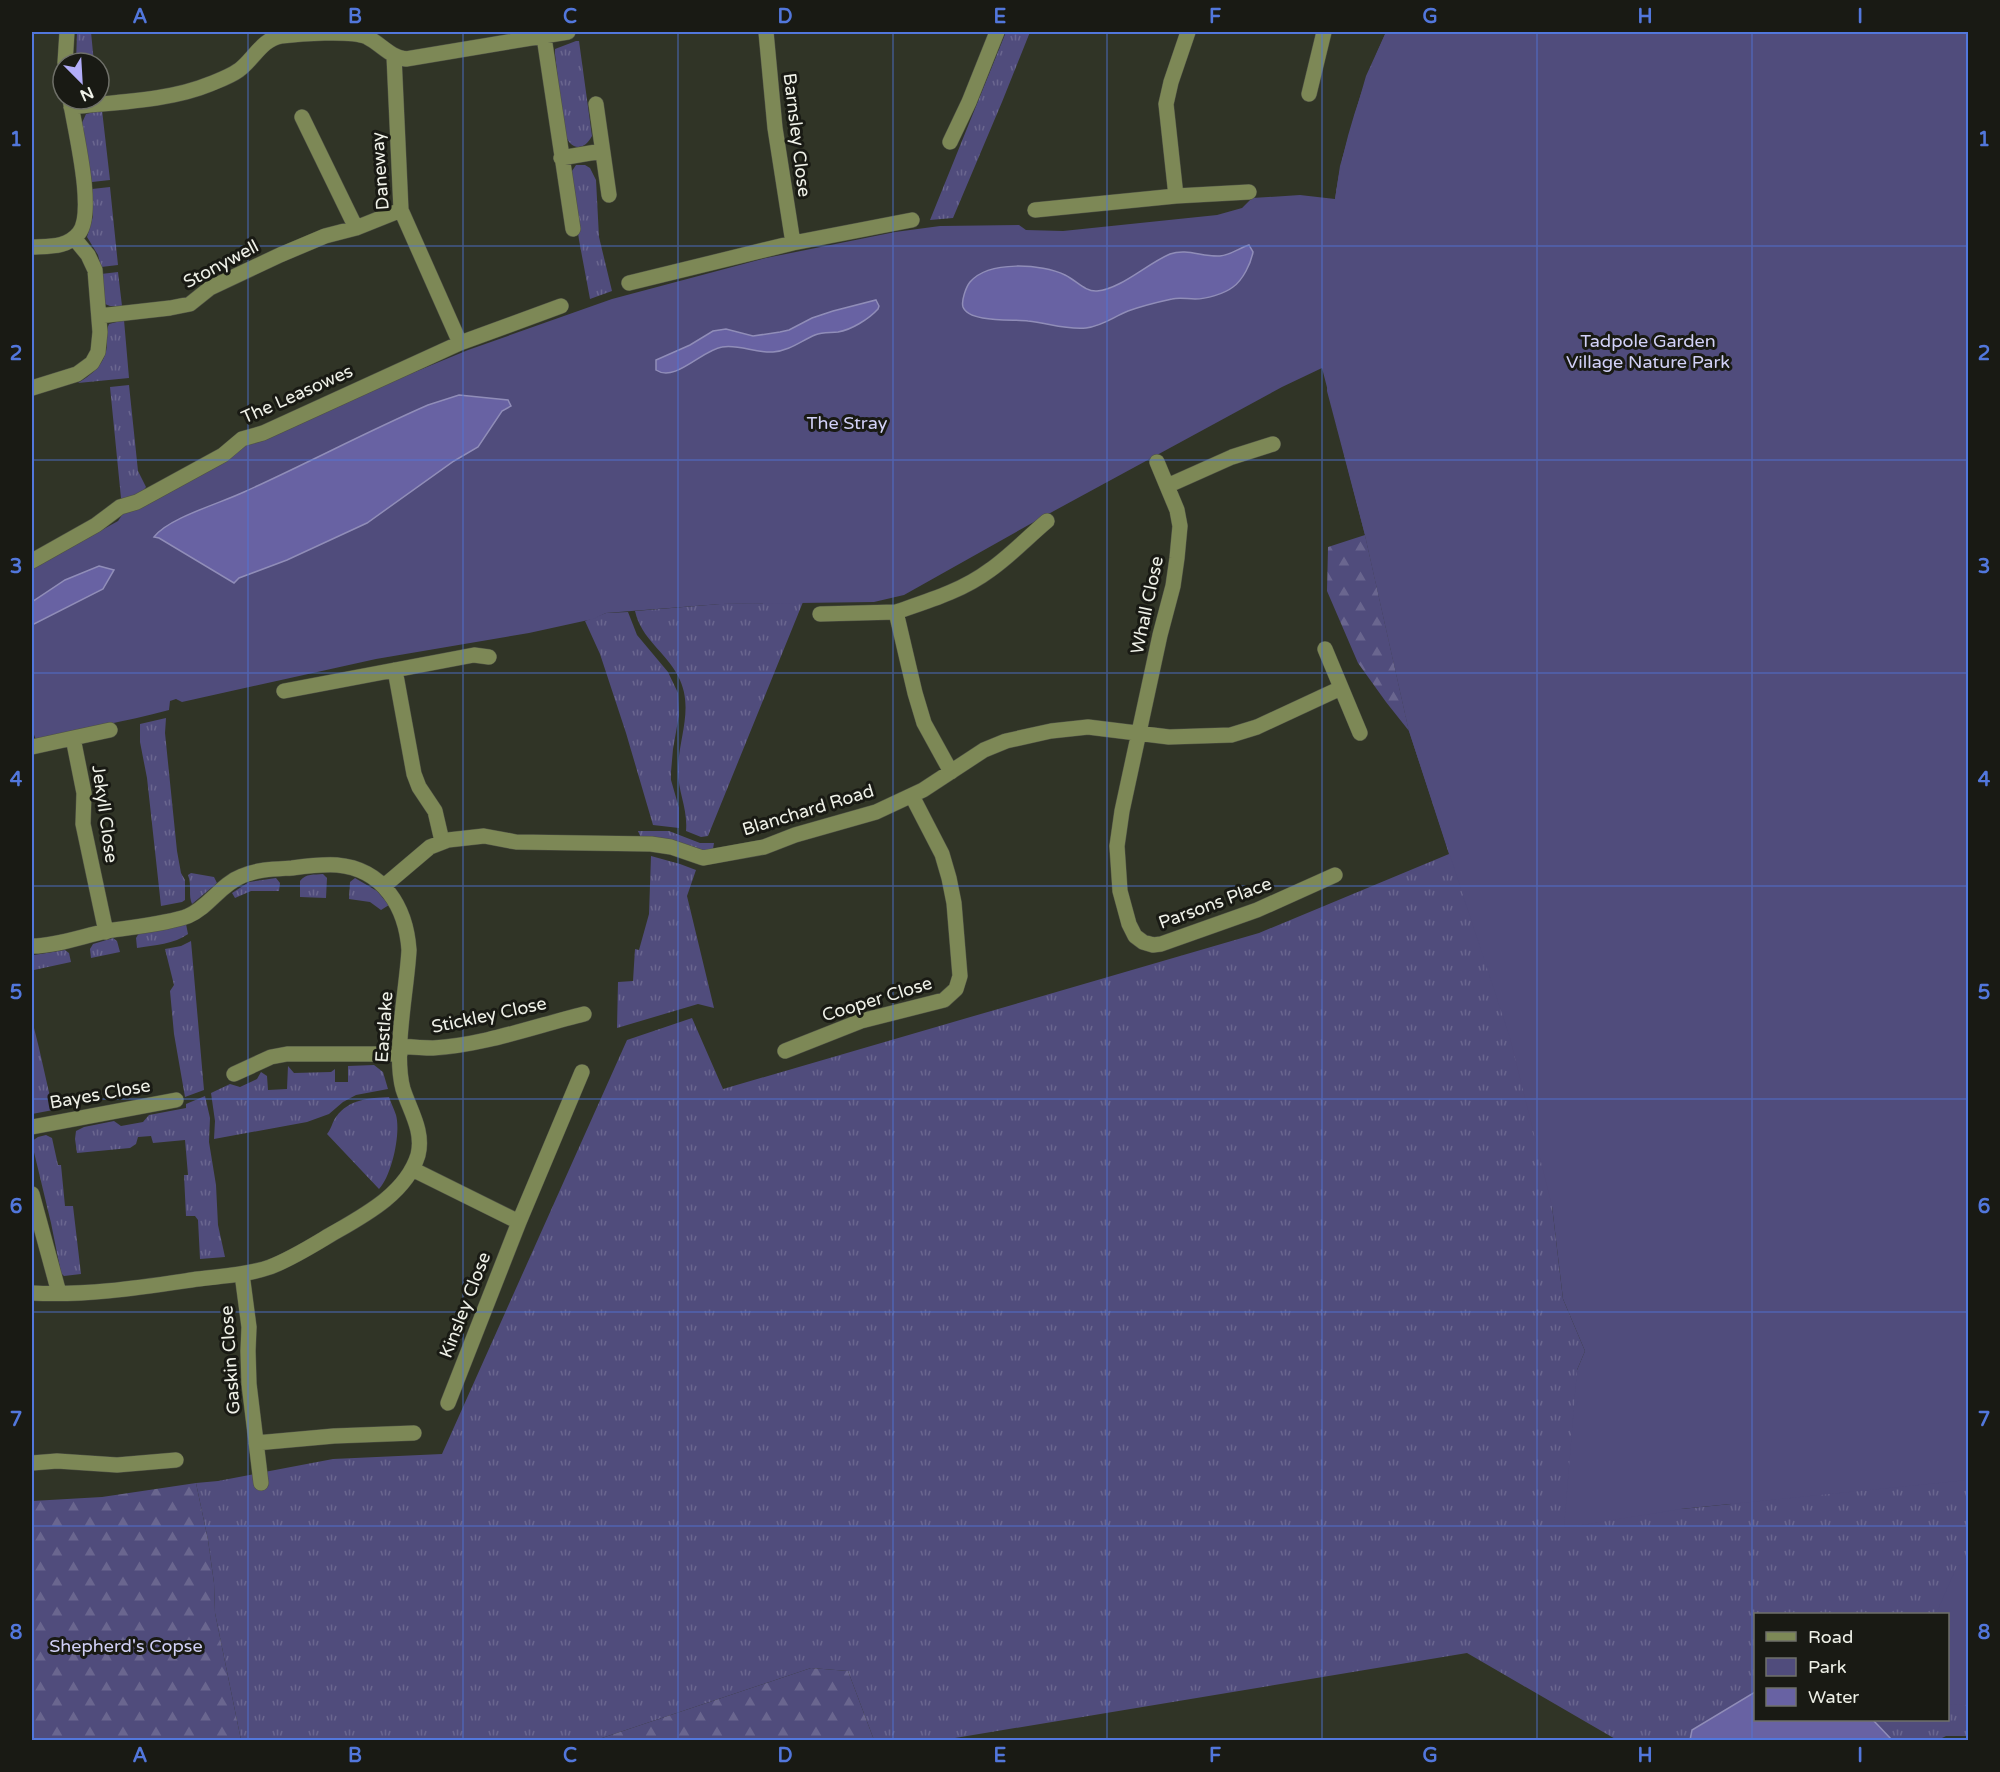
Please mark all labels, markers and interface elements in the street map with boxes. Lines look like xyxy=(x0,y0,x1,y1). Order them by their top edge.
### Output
text: A xyxy=(133,5,148,29)
text: B xyxy=(348,5,362,29)
text: C xyxy=(563,5,577,29)
text: D xyxy=(777,5,793,29)
text: E xyxy=(994,5,1007,29)
text: F xyxy=(1209,5,1221,29)
text: G xyxy=(1422,5,1438,29)
text: H xyxy=(1637,5,1653,29)
text: I xyxy=(1857,5,1863,29)
north arrow xyxy=(51,51,111,111)
street label: Barnsley Close xyxy=(778,72,816,198)
text: N xyxy=(77,82,97,106)
text: 1 xyxy=(10,128,22,152)
text: 1 xyxy=(1978,128,1990,152)
street label: Daneway xyxy=(366,131,394,211)
street label: Stonywell xyxy=(180,235,262,293)
park label: Tadpole Garden Village Nature Park xyxy=(1566,330,1730,373)
text: 2 xyxy=(10,342,22,366)
text: 2 xyxy=(1978,342,1990,366)
street label: The Leasowes xyxy=(238,360,356,428)
park label: The Stray xyxy=(807,412,888,434)
street label: Whall Close xyxy=(1126,554,1168,656)
text: 3 xyxy=(10,555,22,579)
text: 3 xyxy=(1978,555,1990,579)
street label: Jekyll Close xyxy=(87,764,123,864)
text: 4 xyxy=(10,768,23,792)
text: 4 xyxy=(1978,768,1991,792)
street label: Blanchard Road xyxy=(740,780,876,840)
street label: Parsons Place xyxy=(1155,872,1275,934)
street label: Cooper Close xyxy=(819,972,935,1026)
text: 5 xyxy=(10,981,22,1005)
text: 5 xyxy=(1978,981,1990,1005)
street label: Eastlake xyxy=(371,991,397,1063)
street label: Stickley Close xyxy=(429,992,549,1038)
street label: Bayes Close xyxy=(48,1074,152,1114)
text: 6 xyxy=(10,1195,22,1219)
text: 6 xyxy=(1978,1195,1990,1219)
street label: Kinsley Close xyxy=(435,1249,495,1361)
street label: Gaskin Close xyxy=(215,1305,245,1415)
text: 7 xyxy=(10,1408,22,1432)
text: 7 xyxy=(1978,1408,1990,1432)
legend xyxy=(1754,1613,1949,1721)
text: 8 xyxy=(10,1621,22,1645)
text: 8 xyxy=(1978,1621,1990,1645)
text: Road xyxy=(1808,1626,1853,1648)
park label: Shepherd's Copse xyxy=(49,1635,203,1657)
text: Park xyxy=(1808,1656,1847,1678)
text: Water xyxy=(1808,1686,1859,1708)
text: A xyxy=(133,1744,148,1768)
text: B xyxy=(348,1744,362,1768)
text: C xyxy=(563,1744,577,1768)
text: D xyxy=(777,1744,793,1768)
text: E xyxy=(994,1744,1007,1768)
text: F xyxy=(1209,1744,1221,1768)
text: G xyxy=(1422,1744,1438,1768)
text: H xyxy=(1637,1744,1653,1768)
text: I xyxy=(1857,1744,1863,1768)

